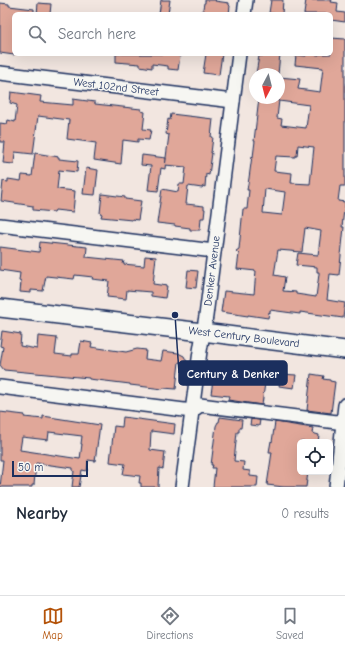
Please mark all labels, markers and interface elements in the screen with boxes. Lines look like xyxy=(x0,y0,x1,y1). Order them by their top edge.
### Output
search box xyxy=(12,12,333,56)
icon: search xyxy=(26,23,48,45)
text: Search here xyxy=(58,25,136,43)
north arrow xyxy=(249,68,285,104)
street label: West 102nd Street xyxy=(73,75,160,99)
street label: Denker Avenue xyxy=(201,235,223,307)
street label: West Century Boulevard xyxy=(188,324,300,350)
callout: Century & Denker xyxy=(179,361,287,385)
text: Century & Denker xyxy=(187,367,279,381)
map controls xyxy=(297,439,333,475)
button: locate xyxy=(297,439,333,475)
scale bar xyxy=(12,459,88,478)
text: 50 m xyxy=(18,461,43,474)
text: Nearby xyxy=(16,504,67,523)
text: 0 results xyxy=(281,506,329,521)
tab: Map xyxy=(42,605,64,642)
tab: Directions xyxy=(147,605,193,642)
tab: Saved xyxy=(276,605,303,642)

